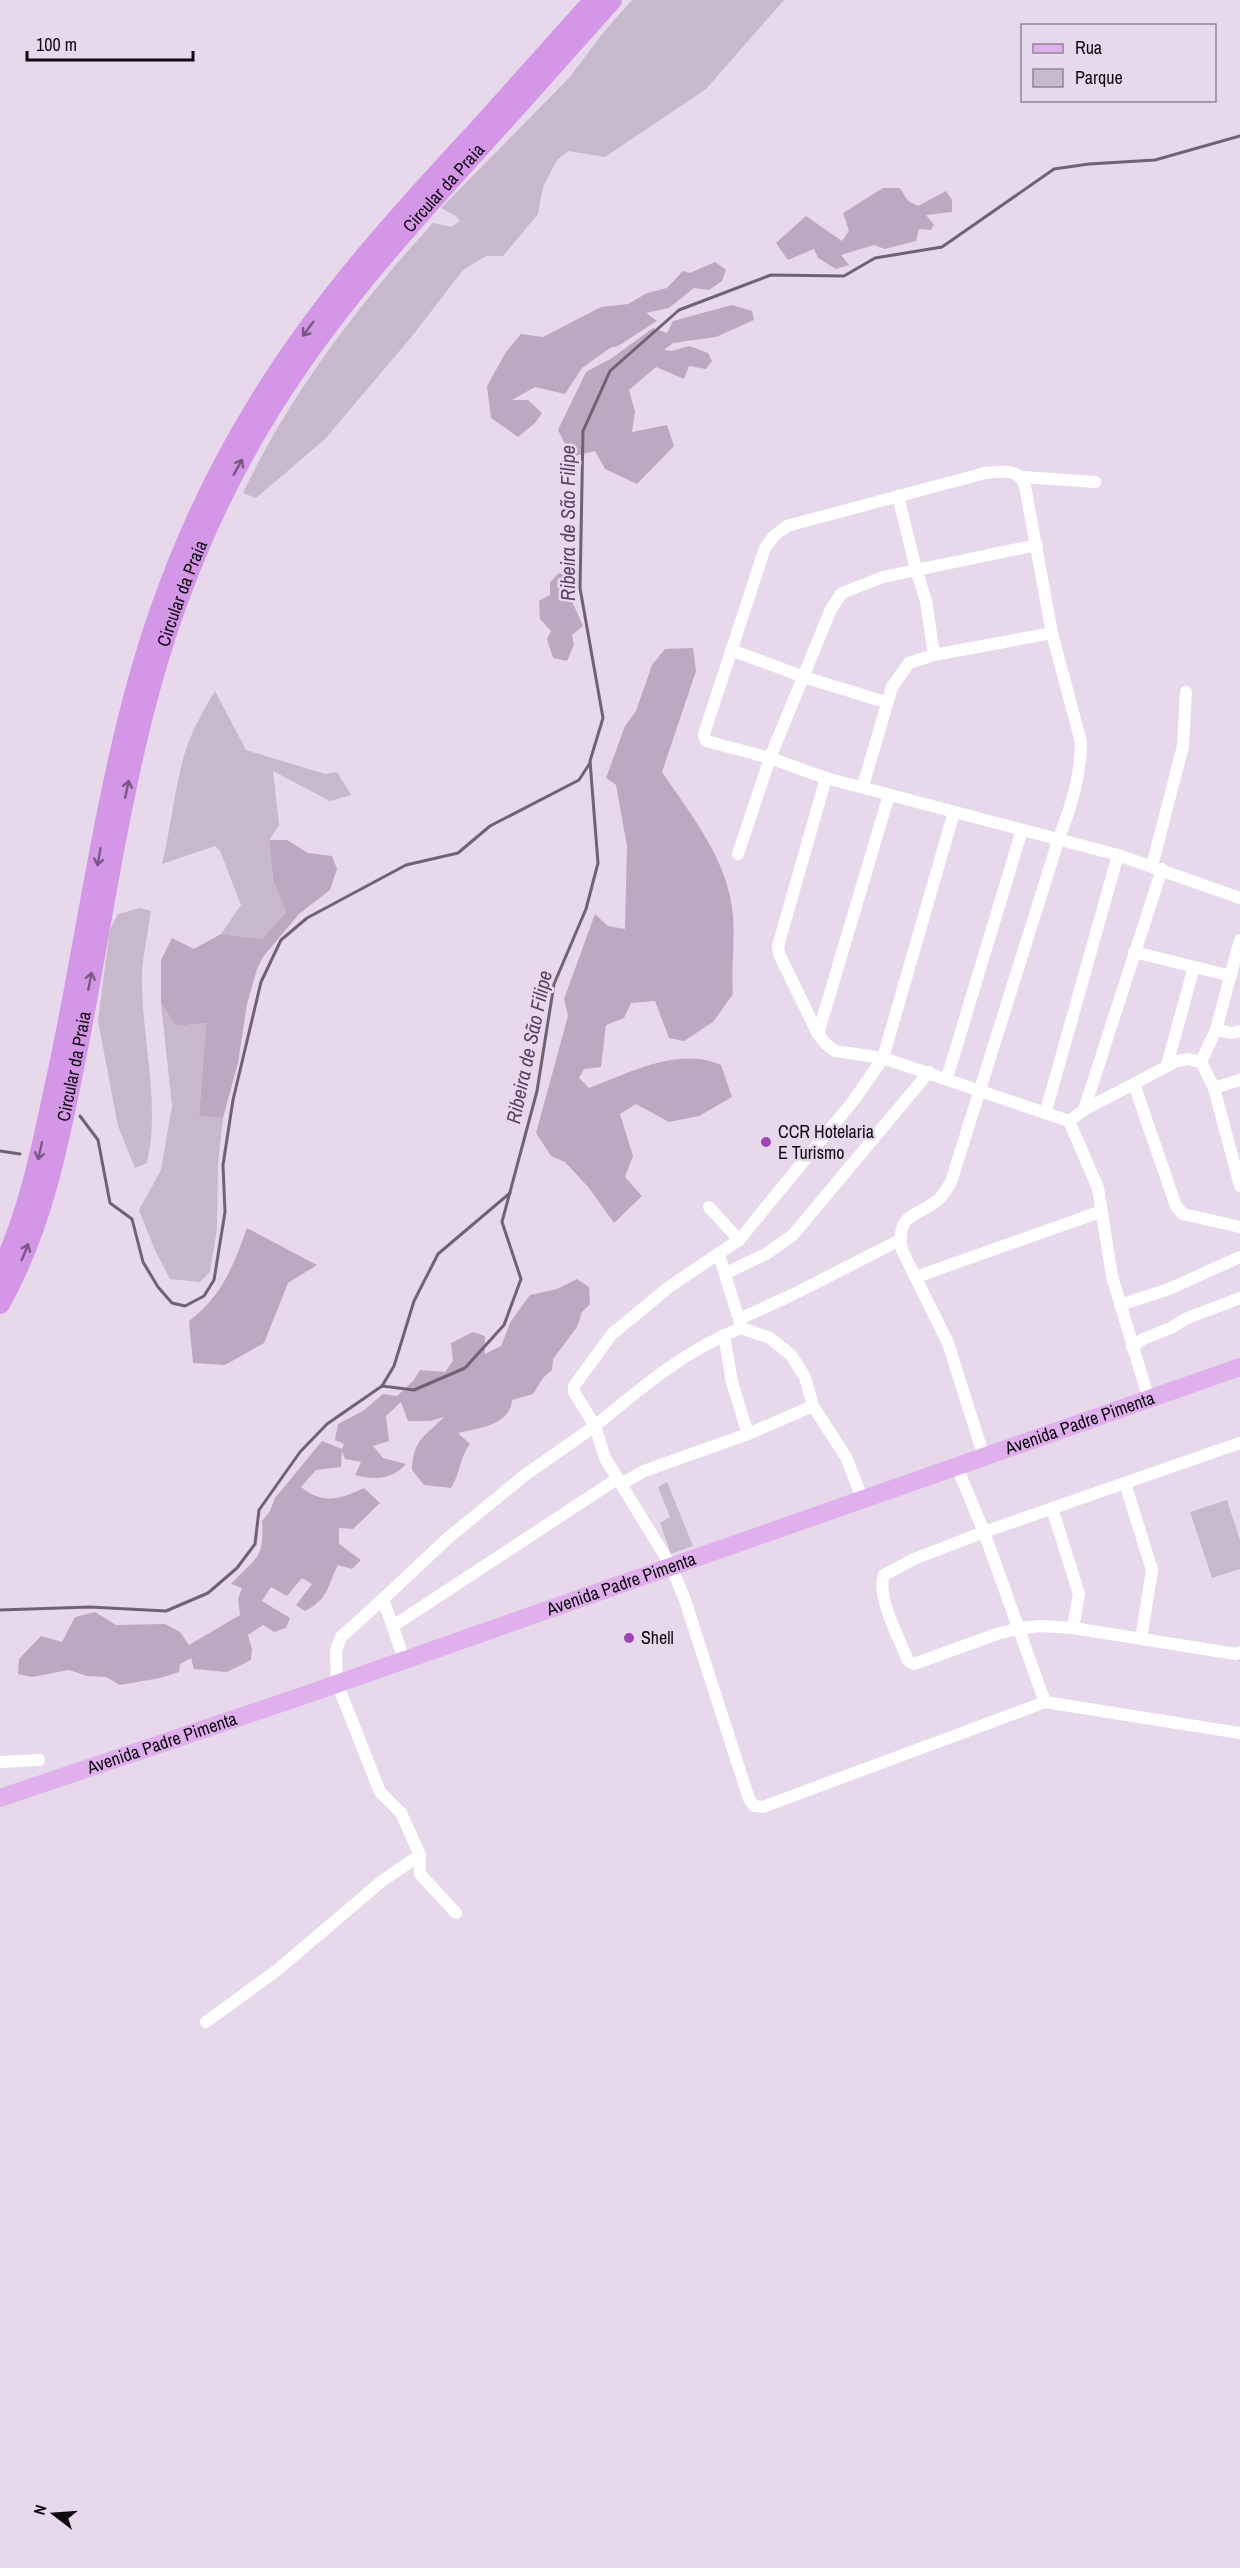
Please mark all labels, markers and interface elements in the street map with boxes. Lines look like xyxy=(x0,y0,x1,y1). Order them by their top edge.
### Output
scale bar xyxy=(27,24,194,62)
legend xyxy=(1021,24,1216,102)
text: 100 m xyxy=(36,32,77,57)
text: Rua xyxy=(1075,35,1102,60)
text: Parque xyxy=(1075,65,1123,90)
street label: Circular da Praia xyxy=(397,138,490,238)
one-way arrow xyxy=(301,321,314,337)
water label: Ribeira de São Filipe xyxy=(554,445,581,601)
one-way arrow xyxy=(232,459,244,476)
street label: Circular da Praia xyxy=(151,536,213,649)
one-way arrow xyxy=(121,780,133,799)
one-way arrow xyxy=(93,847,104,866)
water label: Ribeira de São Filipe xyxy=(499,968,558,1126)
one-way arrow xyxy=(85,972,96,991)
street label: Circular da Praia xyxy=(50,1009,97,1124)
place label: CCR Hotelaria E Turismo xyxy=(778,1119,874,1165)
marker: CCR Hotelaria E Turismo xyxy=(759,1135,773,1149)
one-way arrow xyxy=(34,1141,46,1160)
one-way arrow xyxy=(20,1243,31,1261)
street label: Avenida Padre Pimenta xyxy=(1001,1385,1158,1461)
street label: Avenida Padre Pimenta xyxy=(542,1546,699,1622)
place label: Shell xyxy=(641,1625,674,1650)
marker: Shell xyxy=(622,1631,636,1645)
street label: Avenida Padre Pimenta xyxy=(83,1706,240,1780)
north arrow xyxy=(24,2484,84,2544)
text: N xyxy=(28,2502,52,2517)

